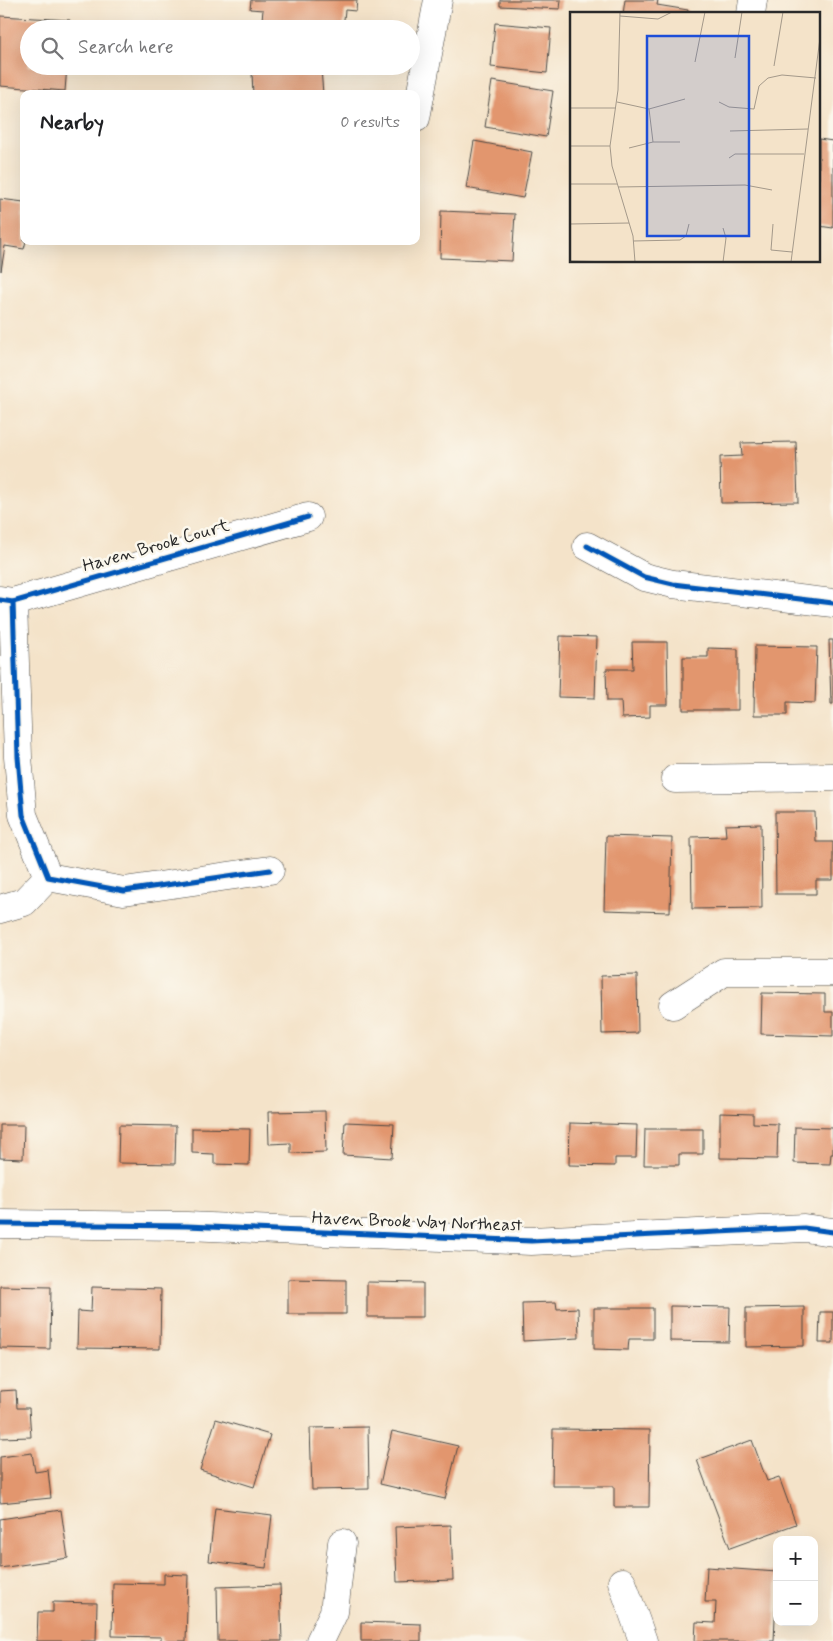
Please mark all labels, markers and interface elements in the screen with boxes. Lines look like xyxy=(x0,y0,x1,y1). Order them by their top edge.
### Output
inset map xyxy=(570,12,820,262)
search box xyxy=(20,20,420,75)
icon: search xyxy=(38,34,66,62)
text: Search here xyxy=(78,35,174,60)
text: Nearby xyxy=(40,109,104,137)
text: 0 results xyxy=(340,112,400,133)
street label: Haven Brook Court xyxy=(80,513,233,578)
street label: Haven Brook Way Northeast xyxy=(311,1206,523,1238)
map controls xyxy=(773,1536,818,1626)
button: + xyxy=(773,1536,818,1581)
button: − xyxy=(773,1581,818,1626)

